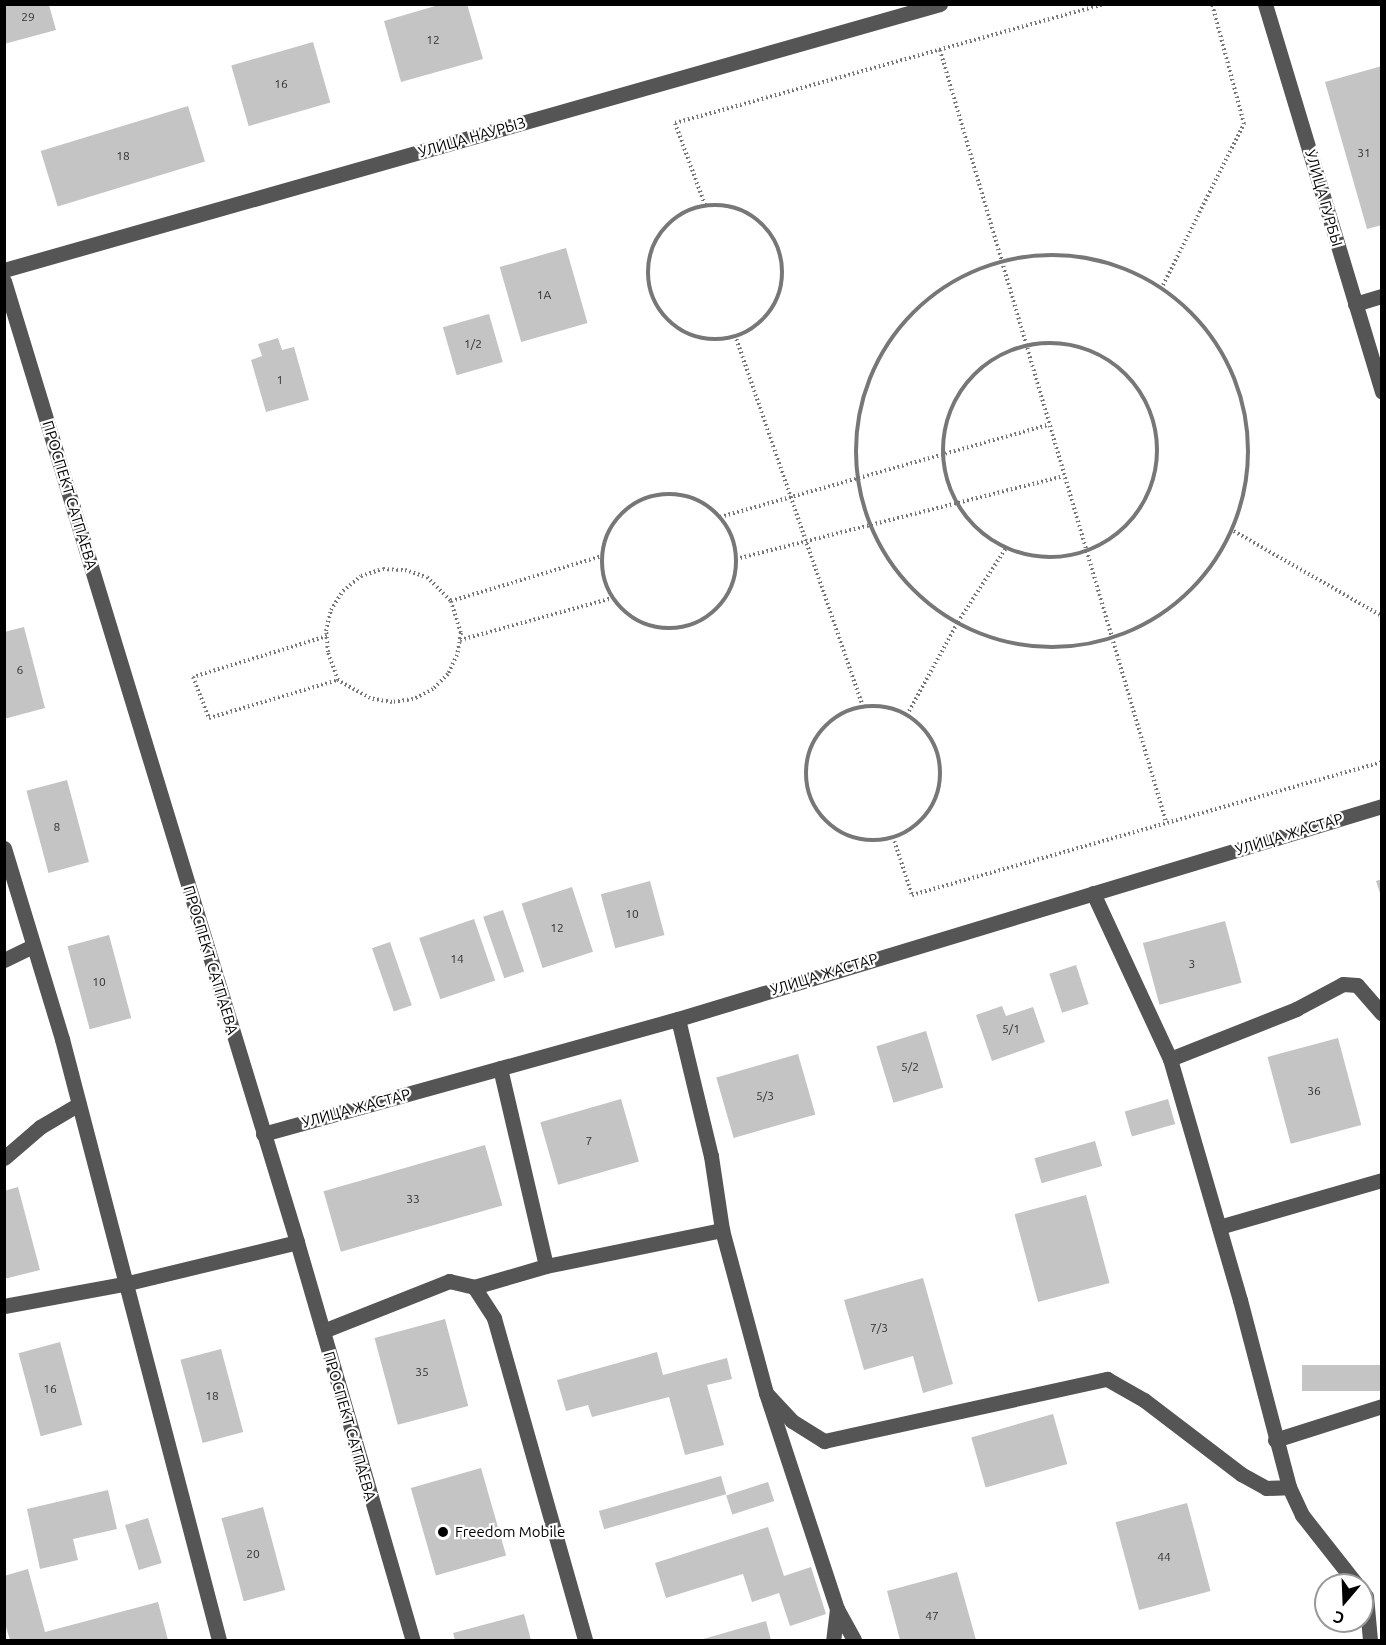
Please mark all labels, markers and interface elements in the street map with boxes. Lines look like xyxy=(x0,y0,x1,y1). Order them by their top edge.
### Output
house number: 29 xyxy=(21,10,35,24)
house number: 12 xyxy=(426,33,440,47)
house number: 16 xyxy=(274,77,288,91)
street label: УЛИЦА НАУРЫЗ xyxy=(416,113,528,161)
house number: 31 xyxy=(1357,146,1371,160)
street label: УЛИЦА ГУРБЫ xyxy=(1302,148,1346,248)
house number: 18 xyxy=(116,149,130,163)
house number: 1А xyxy=(537,288,551,302)
house number: 1/2 xyxy=(464,337,482,351)
house number: 1 xyxy=(277,373,283,387)
street label: ПРОСПЕКТ САТПАЕВА xyxy=(39,418,101,572)
house number: 6 xyxy=(17,663,23,677)
street label: УЛИЦА ЖАСТАР xyxy=(1233,809,1345,859)
house number: 8 xyxy=(54,820,60,834)
street label: ПРОСПЕКТ САТПАЕВА xyxy=(180,883,242,1037)
house number: 10 xyxy=(625,907,639,921)
house number: 12 xyxy=(550,921,564,935)
street label: УЛИЦА ЖАСТАР xyxy=(768,949,880,999)
house number: 14 xyxy=(450,952,464,966)
house number: 3 xyxy=(1189,957,1195,971)
house number: 10 xyxy=(92,975,106,989)
house number: 5/1 xyxy=(1002,1022,1020,1036)
house number: 5/2 xyxy=(901,1060,919,1074)
house number: 36 xyxy=(1307,1084,1321,1098)
street label: УЛИЦА ЖАСТАР xyxy=(300,1085,412,1131)
house number: 5/3 xyxy=(756,1089,774,1103)
house number: 7 xyxy=(586,1134,592,1148)
house number: 33 xyxy=(406,1192,420,1206)
house number: 7/3 xyxy=(870,1321,888,1335)
street label: ПРОСПЕКТ САТПАЕВА xyxy=(320,1349,380,1503)
house number: 35 xyxy=(415,1365,429,1379)
house number: 16 xyxy=(43,1382,57,1396)
house number: 18 xyxy=(205,1389,219,1403)
place label: Freedom Mobile xyxy=(455,1523,565,1541)
marker: Freedom Mobile xyxy=(436,1525,450,1539)
house number: 20 xyxy=(246,1547,260,1561)
house number: 44 xyxy=(1157,1550,1171,1564)
north arrow xyxy=(1314,1573,1374,1633)
text: С xyxy=(1331,1608,1347,1628)
house number: 47 xyxy=(925,1609,939,1623)

